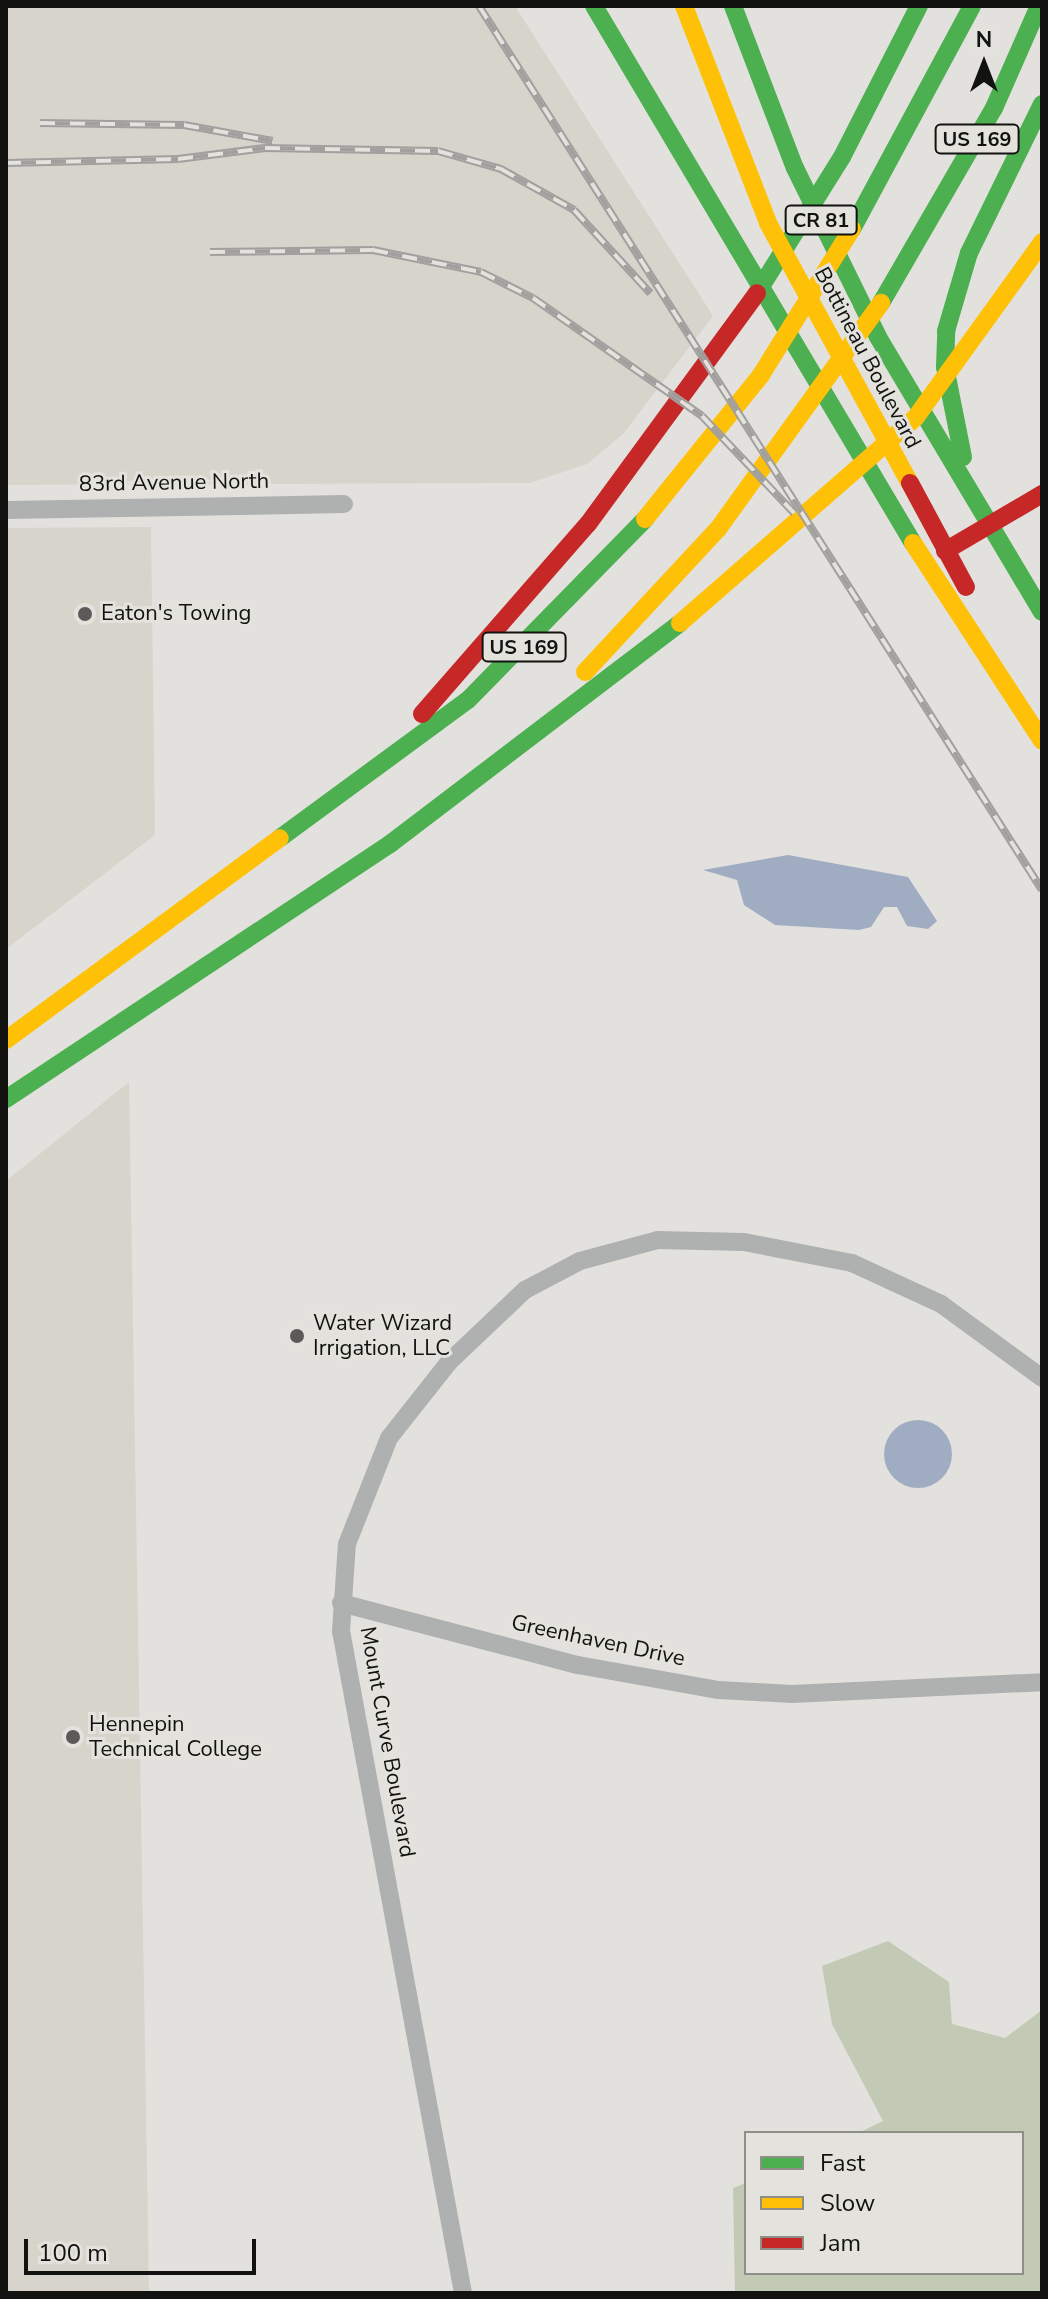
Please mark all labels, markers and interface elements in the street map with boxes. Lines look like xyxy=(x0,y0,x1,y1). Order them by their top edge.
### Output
north arrow xyxy=(944,24,1024,104)
text: N xyxy=(976,25,992,55)
road number: US 169 xyxy=(933,123,1021,155)
road number: CR 81 xyxy=(783,204,859,236)
street label: Bottineau Boulevard xyxy=(808,263,926,453)
street label: 83rd Avenue North xyxy=(79,468,269,498)
place label: Eaton's Towing xyxy=(101,601,251,627)
marker: Eaton's Towing xyxy=(76,605,94,623)
road number: US 169 xyxy=(480,631,568,663)
place label: Water Wizard Irrigation, LLC xyxy=(313,1310,452,1362)
marker: Water Wizard Irrigation, LLC xyxy=(288,1327,306,1345)
street label: Greenhaven Drive xyxy=(509,1610,687,1672)
street label: Mount Curve Boulevard xyxy=(354,1625,420,1859)
place label: Hennepin Technical College xyxy=(89,1711,262,1762)
marker: Hennepin Technical College xyxy=(64,1728,82,1746)
legend xyxy=(744,2131,1024,2275)
text: Fast xyxy=(820,2147,865,2179)
text: Slow xyxy=(820,2187,875,2219)
scale bar xyxy=(28,2223,260,2273)
text: Jam xyxy=(820,2227,861,2259)
text: 100 m xyxy=(38,2237,108,2269)

